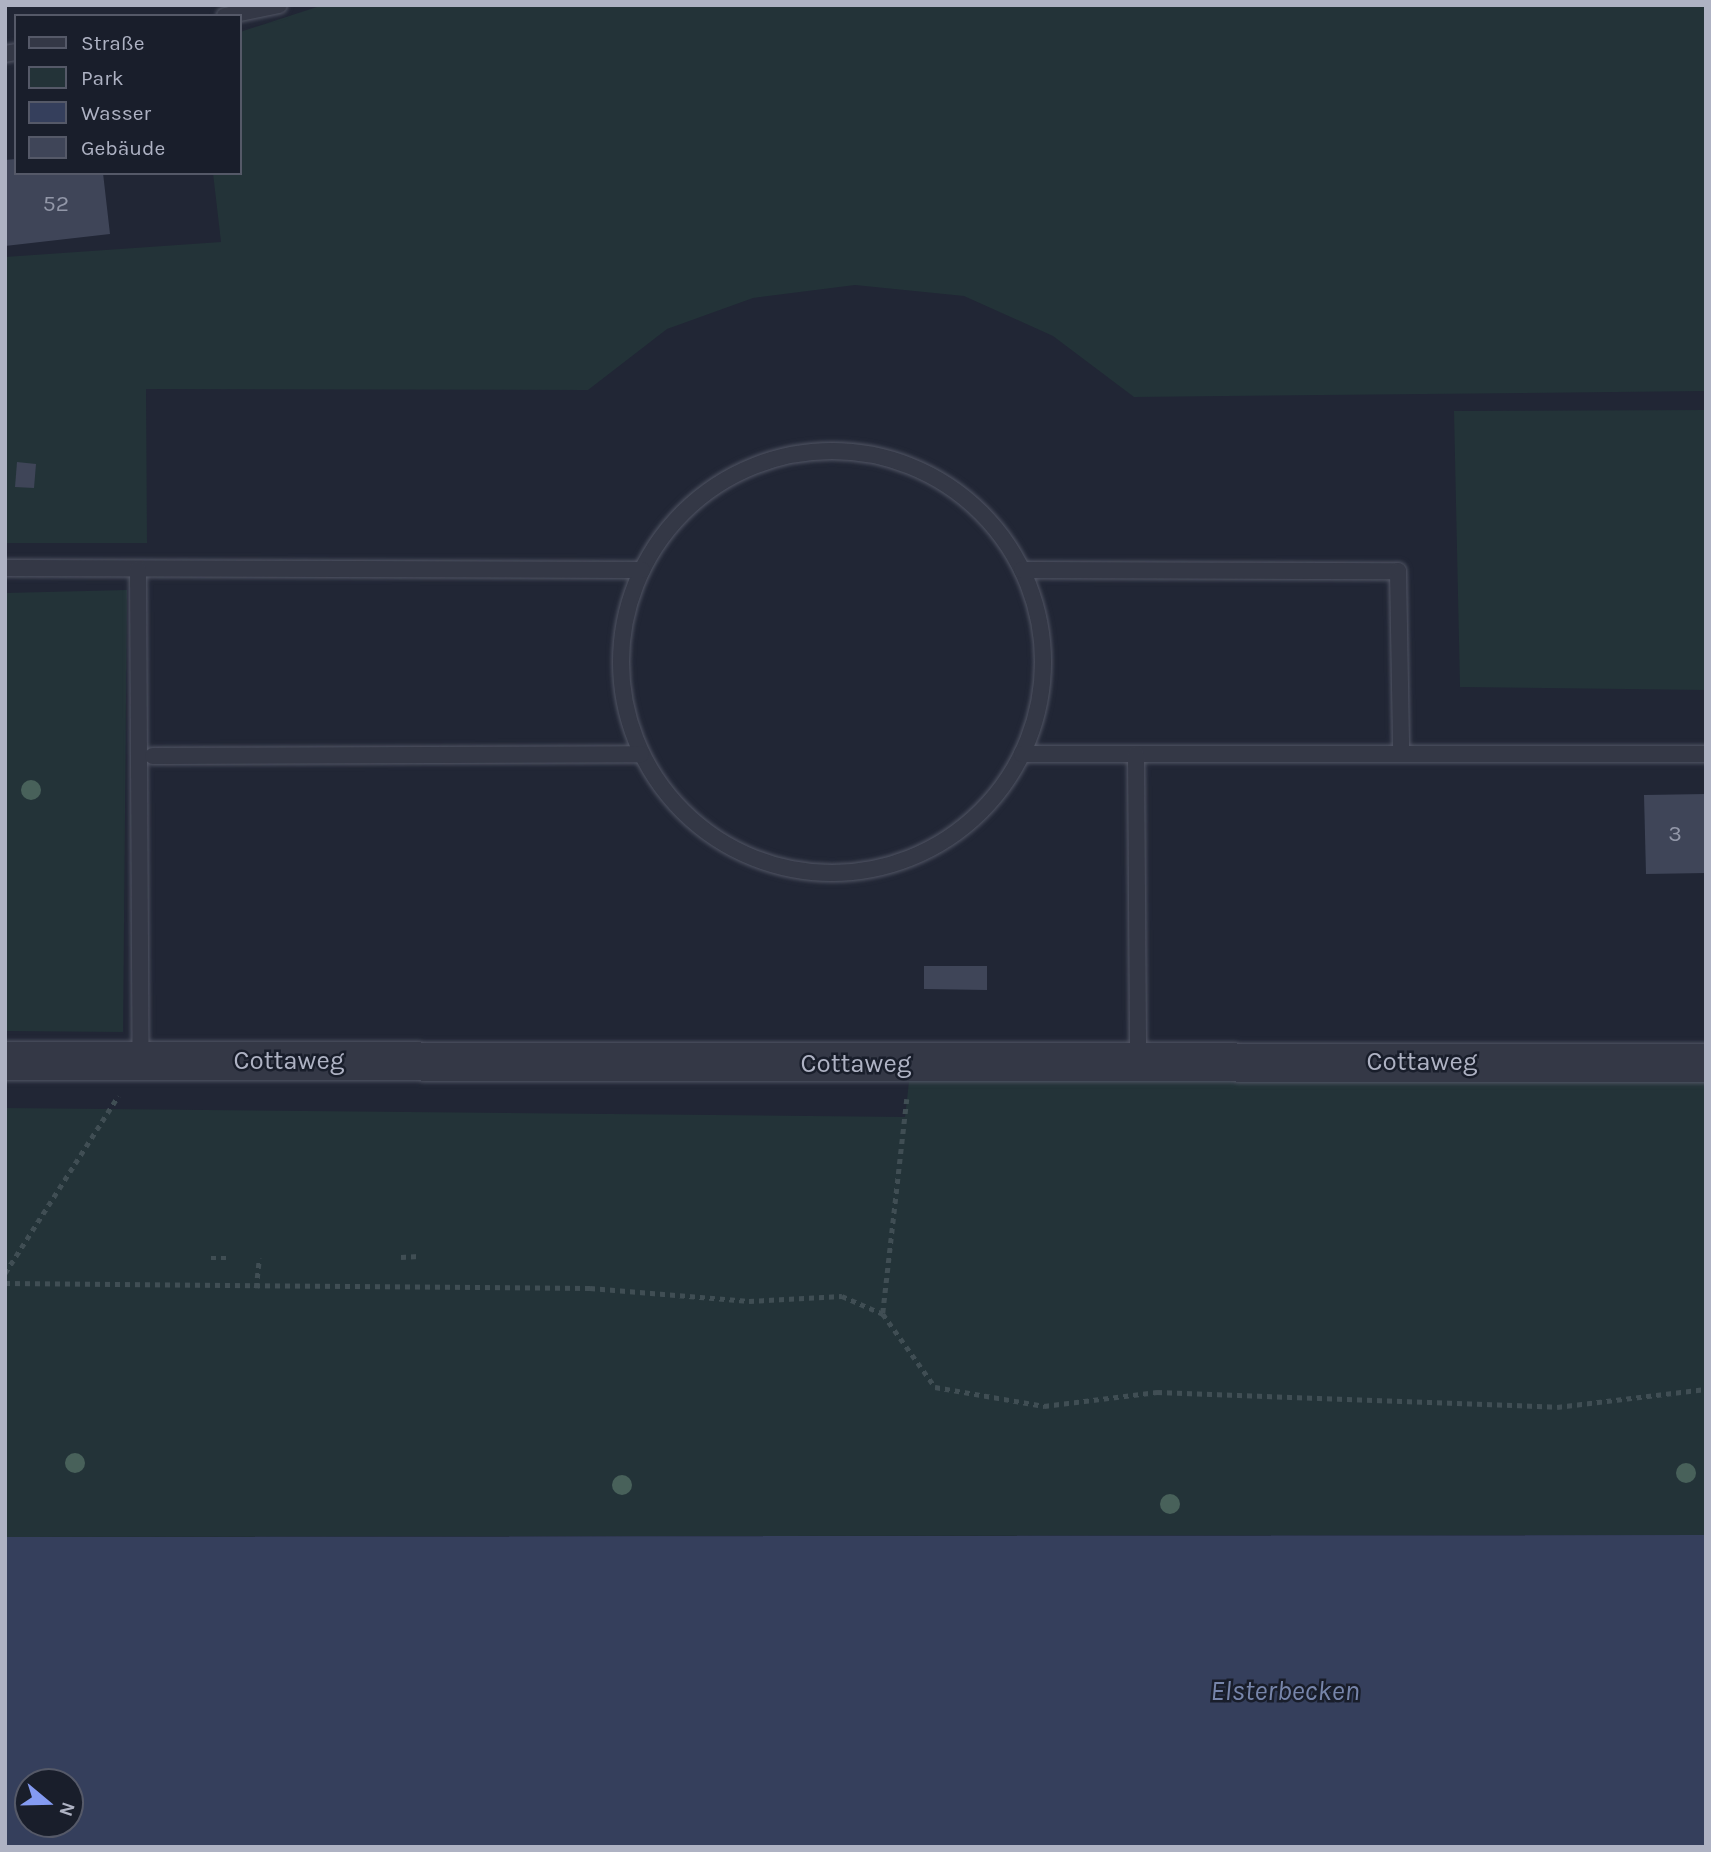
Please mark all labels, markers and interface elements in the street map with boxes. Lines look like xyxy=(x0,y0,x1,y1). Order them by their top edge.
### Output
legend xyxy=(14,14,242,175)
text: Straße xyxy=(81,31,144,55)
text: Park xyxy=(81,66,124,90)
text: Wasser xyxy=(81,101,151,125)
text: Gebäude xyxy=(81,136,165,160)
house number: 52 xyxy=(43,190,69,218)
house number: 3 xyxy=(1668,820,1682,848)
street label: Cottaweg xyxy=(234,1045,344,1077)
street label: Cottaweg xyxy=(1367,1046,1477,1078)
street label: Cottaweg xyxy=(801,1048,911,1080)
water label: Elsterbecken xyxy=(1210,1674,1360,1708)
north arrow xyxy=(14,1768,84,1838)
text: N xyxy=(54,1799,80,1819)

